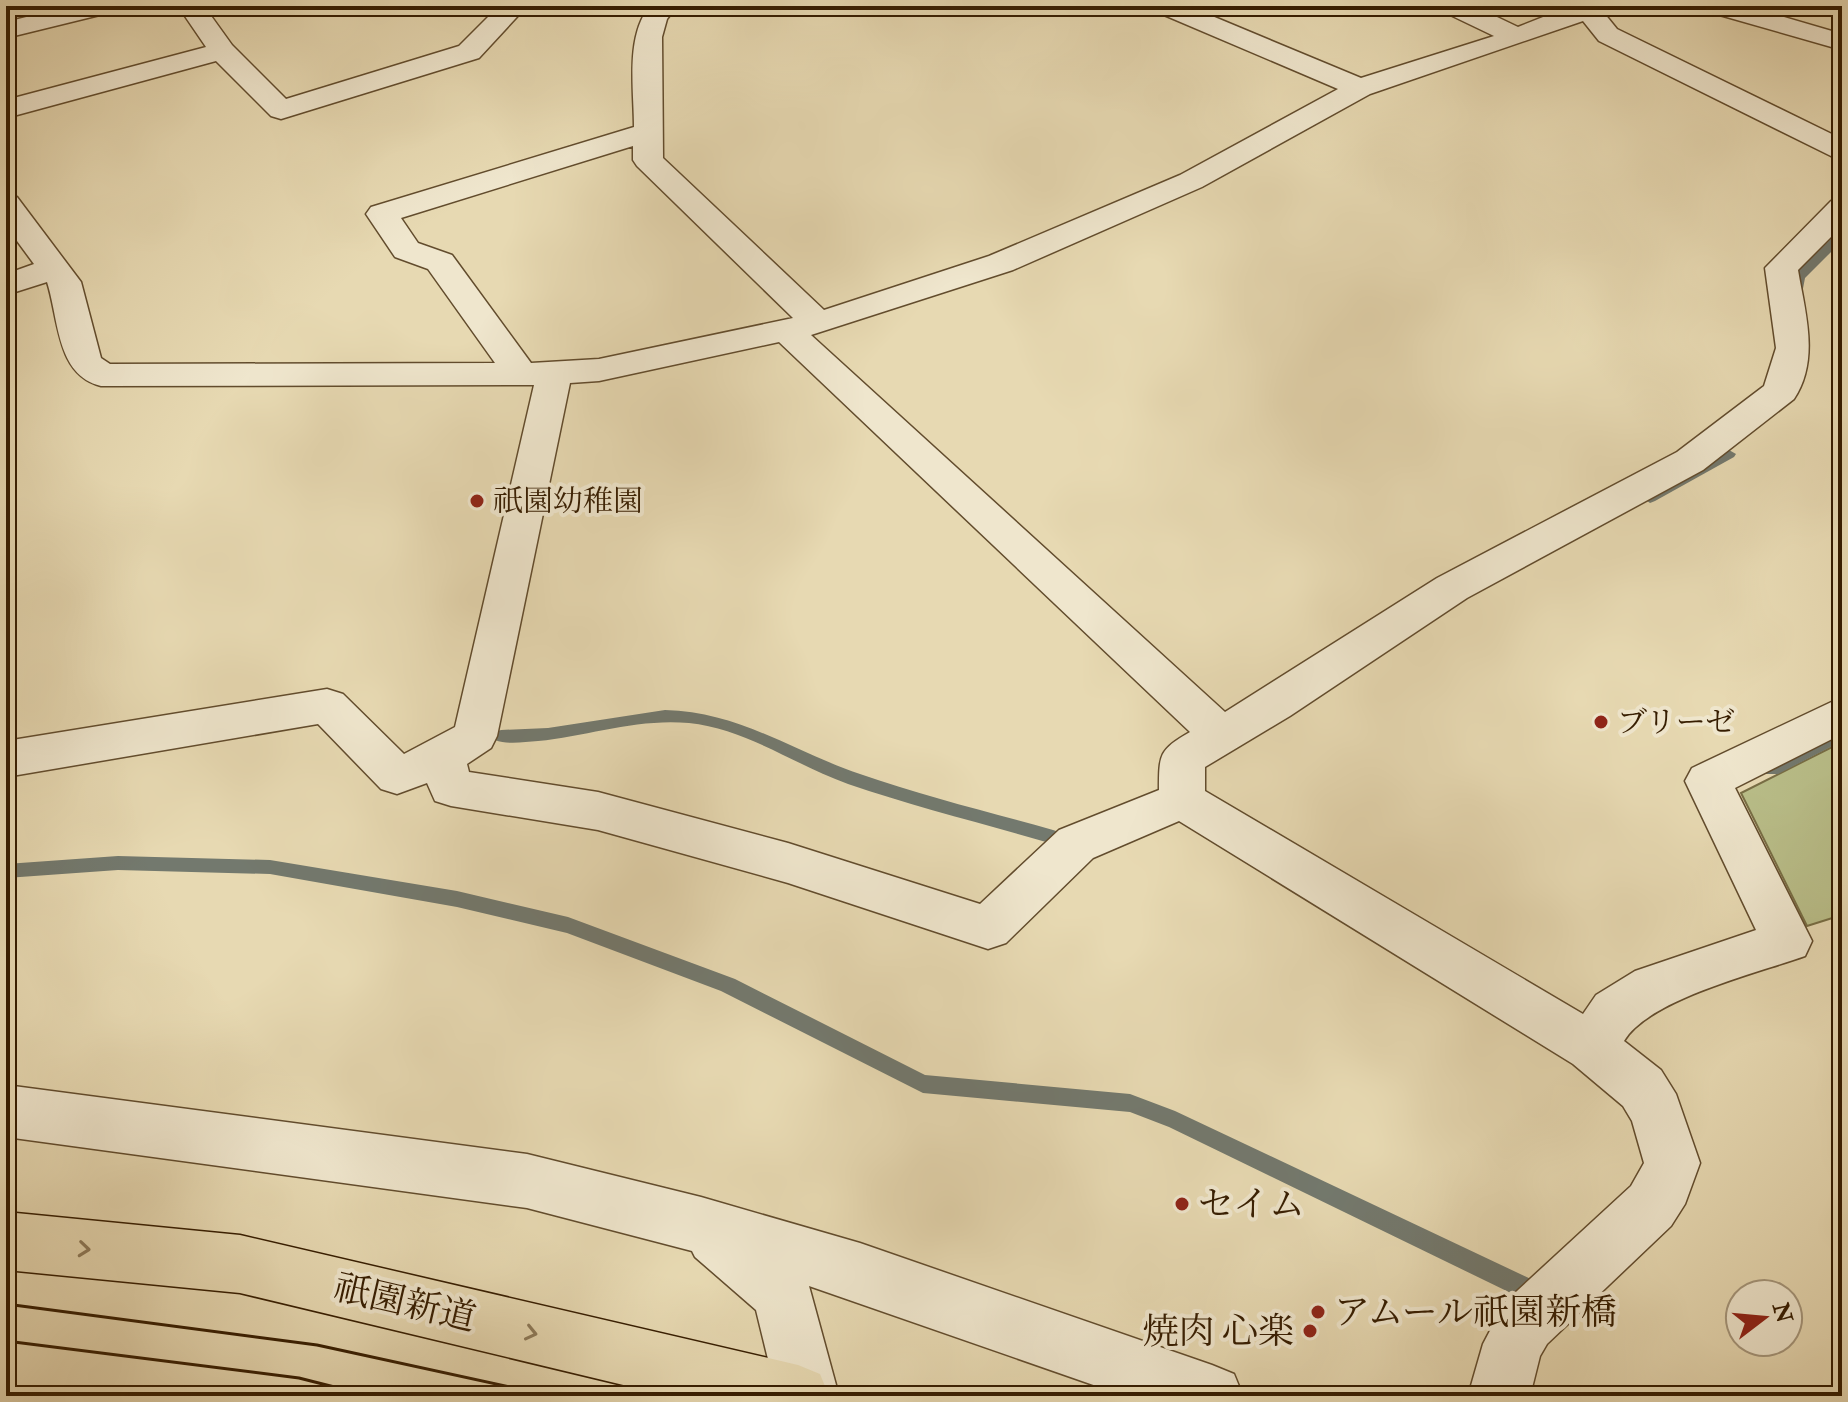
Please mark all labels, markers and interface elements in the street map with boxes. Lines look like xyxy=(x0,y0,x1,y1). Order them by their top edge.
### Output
place label: 祇園幼稚園 xyxy=(493,483,643,520)
marker: 祇園幼稚園 xyxy=(468,492,486,510)
place label: ブリーゼ xyxy=(1617,704,1735,741)
marker: ブリーゼ xyxy=(1592,713,1610,731)
place label: セイム xyxy=(1198,1182,1305,1227)
marker: セイム xyxy=(1173,1195,1191,1213)
one-way arrow xyxy=(78,1240,91,1257)
street label: 祇園新道 xyxy=(330,1265,480,1341)
north arrow xyxy=(1724,1278,1804,1358)
place label: アムール祇園新橋 xyxy=(1334,1290,1617,1335)
text: N xyxy=(1766,1298,1799,1326)
marker: アムール祇園新橋 xyxy=(1309,1303,1327,1321)
place label: 焼肉 心楽 xyxy=(1142,1309,1294,1354)
marker: 焼肉 心楽 xyxy=(1301,1322,1319,1340)
one-way arrow xyxy=(523,1324,537,1341)

